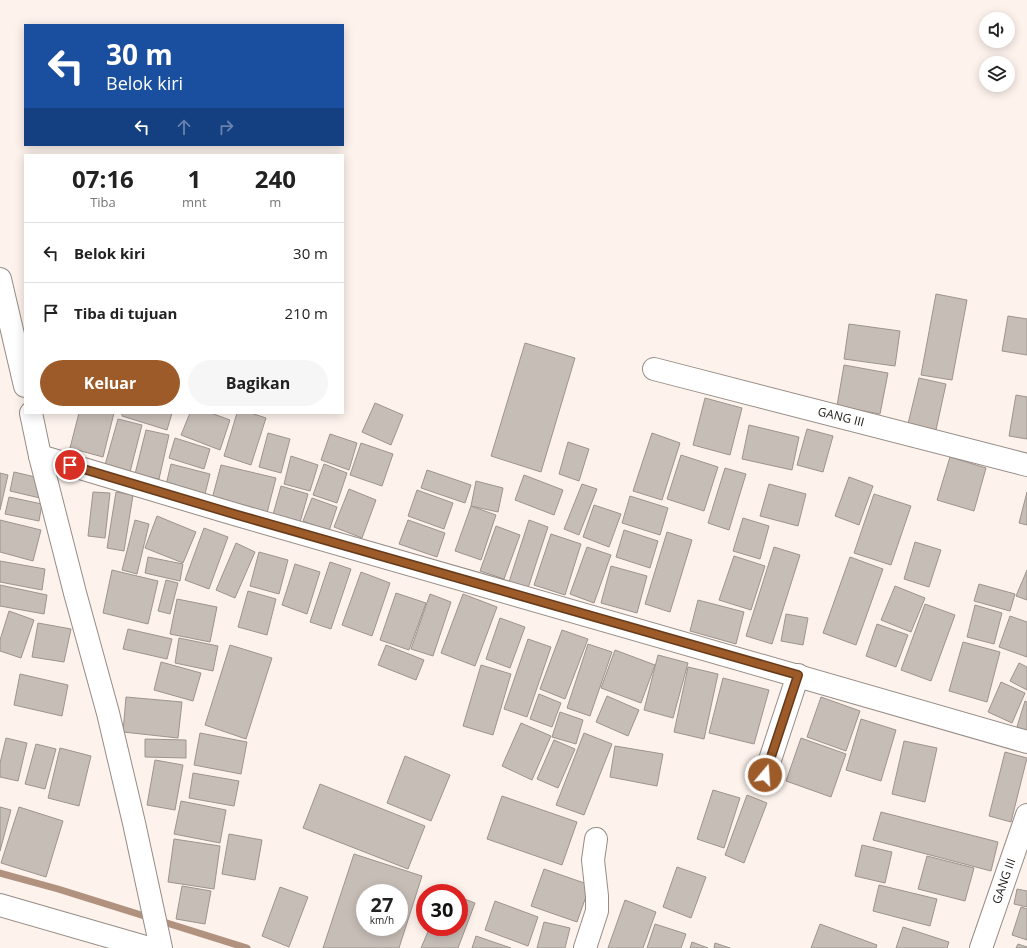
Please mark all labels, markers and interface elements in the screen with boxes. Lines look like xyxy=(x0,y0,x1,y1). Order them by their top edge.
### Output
map controls xyxy=(979,12,1015,92)
button: sound xyxy=(979,12,1015,48)
text: 30 m xyxy=(106,35,173,73)
icon: left xyxy=(40,40,92,92)
button: layers xyxy=(979,56,1015,92)
text: Belok kiri xyxy=(106,71,183,95)
icon: left xyxy=(131,116,153,138)
icon: ahead xyxy=(173,116,195,138)
icon: right xyxy=(215,116,237,138)
text: 07:16 xyxy=(72,162,134,195)
text: 1 xyxy=(187,162,201,195)
text: 240 xyxy=(255,162,296,195)
text: Tiba xyxy=(90,193,116,211)
text: mnt xyxy=(182,193,207,211)
text: m xyxy=(269,193,281,211)
icon: left xyxy=(40,242,62,264)
text: Belok kiri xyxy=(74,243,145,263)
text: 30 m xyxy=(293,243,328,263)
icon: arrive xyxy=(40,302,62,324)
text: Tiba di tujuan xyxy=(74,303,177,323)
text: 210 m xyxy=(284,303,328,323)
button: Keluar xyxy=(40,360,180,406)
button: Bagikan xyxy=(188,360,328,406)
street label: GANG III xyxy=(816,403,866,430)
pin xyxy=(53,448,87,482)
icon: arrive xyxy=(59,454,81,476)
position arrow xyxy=(744,754,786,796)
street label: GANG III xyxy=(988,856,1019,906)
speed limit sign: 30 xyxy=(416,884,468,936)
text: 27 xyxy=(371,891,393,918)
text: km/h xyxy=(370,913,394,927)

